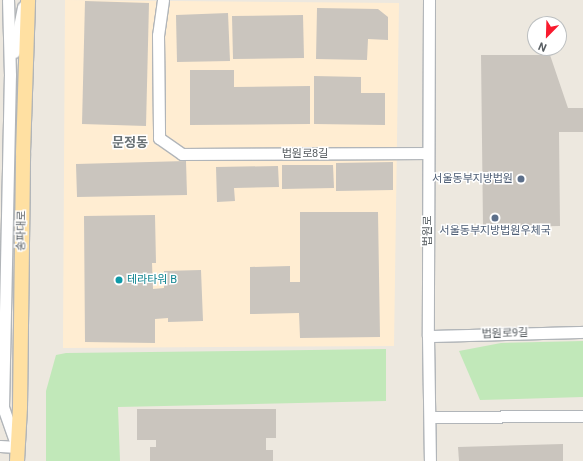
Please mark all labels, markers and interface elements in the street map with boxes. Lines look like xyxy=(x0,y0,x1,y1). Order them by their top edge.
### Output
north arrow xyxy=(527,16,567,56)
text: N xyxy=(536,39,549,54)
district label: 문정동 xyxy=(112,135,148,151)
street label: 법원로8길 xyxy=(282,147,328,161)
place label: 서울동부지방법원 xyxy=(432,172,513,186)
marker: 서울동부지방법원 xyxy=(516,174,526,184)
street label: 송파대로 xyxy=(15,211,29,251)
marker: 서울동부지방법원우체국 xyxy=(490,213,500,223)
street label: 법원로 xyxy=(421,216,435,246)
place label: 서울동부지방법원우체국 xyxy=(439,224,551,238)
place label: 테라타워 B xyxy=(127,273,177,287)
marker: 테라타워 B xyxy=(114,275,124,285)
street label: 법원로9길 xyxy=(481,327,529,341)

